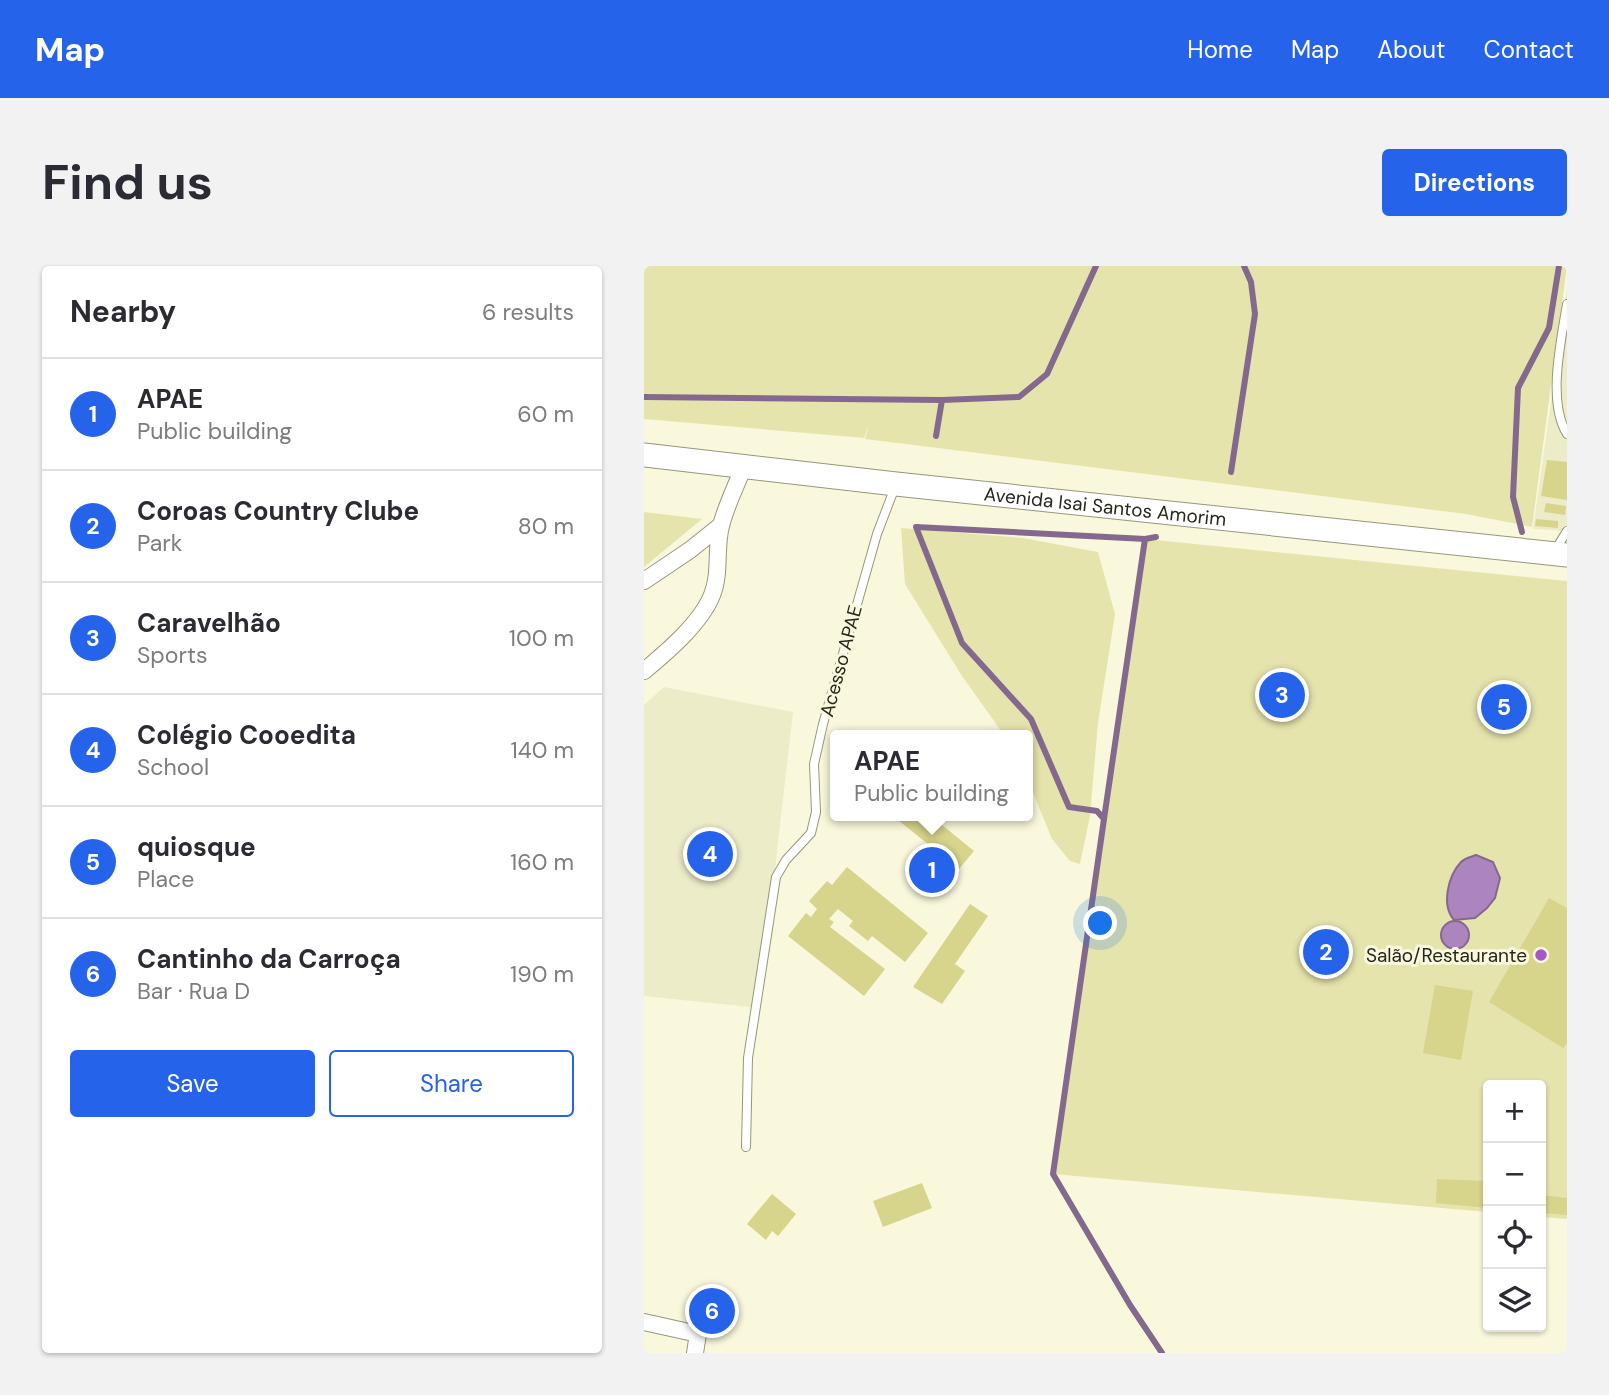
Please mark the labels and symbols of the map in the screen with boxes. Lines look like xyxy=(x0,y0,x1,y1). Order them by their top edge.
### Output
street label: Avenida Isai Santos Amorim xyxy=(983,481,1228,531)
street label: Acesso APAE xyxy=(814,602,868,720)
pin: 3 xyxy=(1259,669,1305,721)
pin: 5 xyxy=(1481,681,1527,733)
pin: 4 xyxy=(687,828,733,880)
pin: 1 xyxy=(909,844,955,896)
your location xyxy=(1083,906,1117,940)
pin: 2 xyxy=(1303,926,1349,978)
place label: Salão/Restaurante xyxy=(1366,943,1527,968)
marker: Salão/Restaurante xyxy=(1533,947,1549,963)
pin: 6 xyxy=(689,1285,735,1337)

